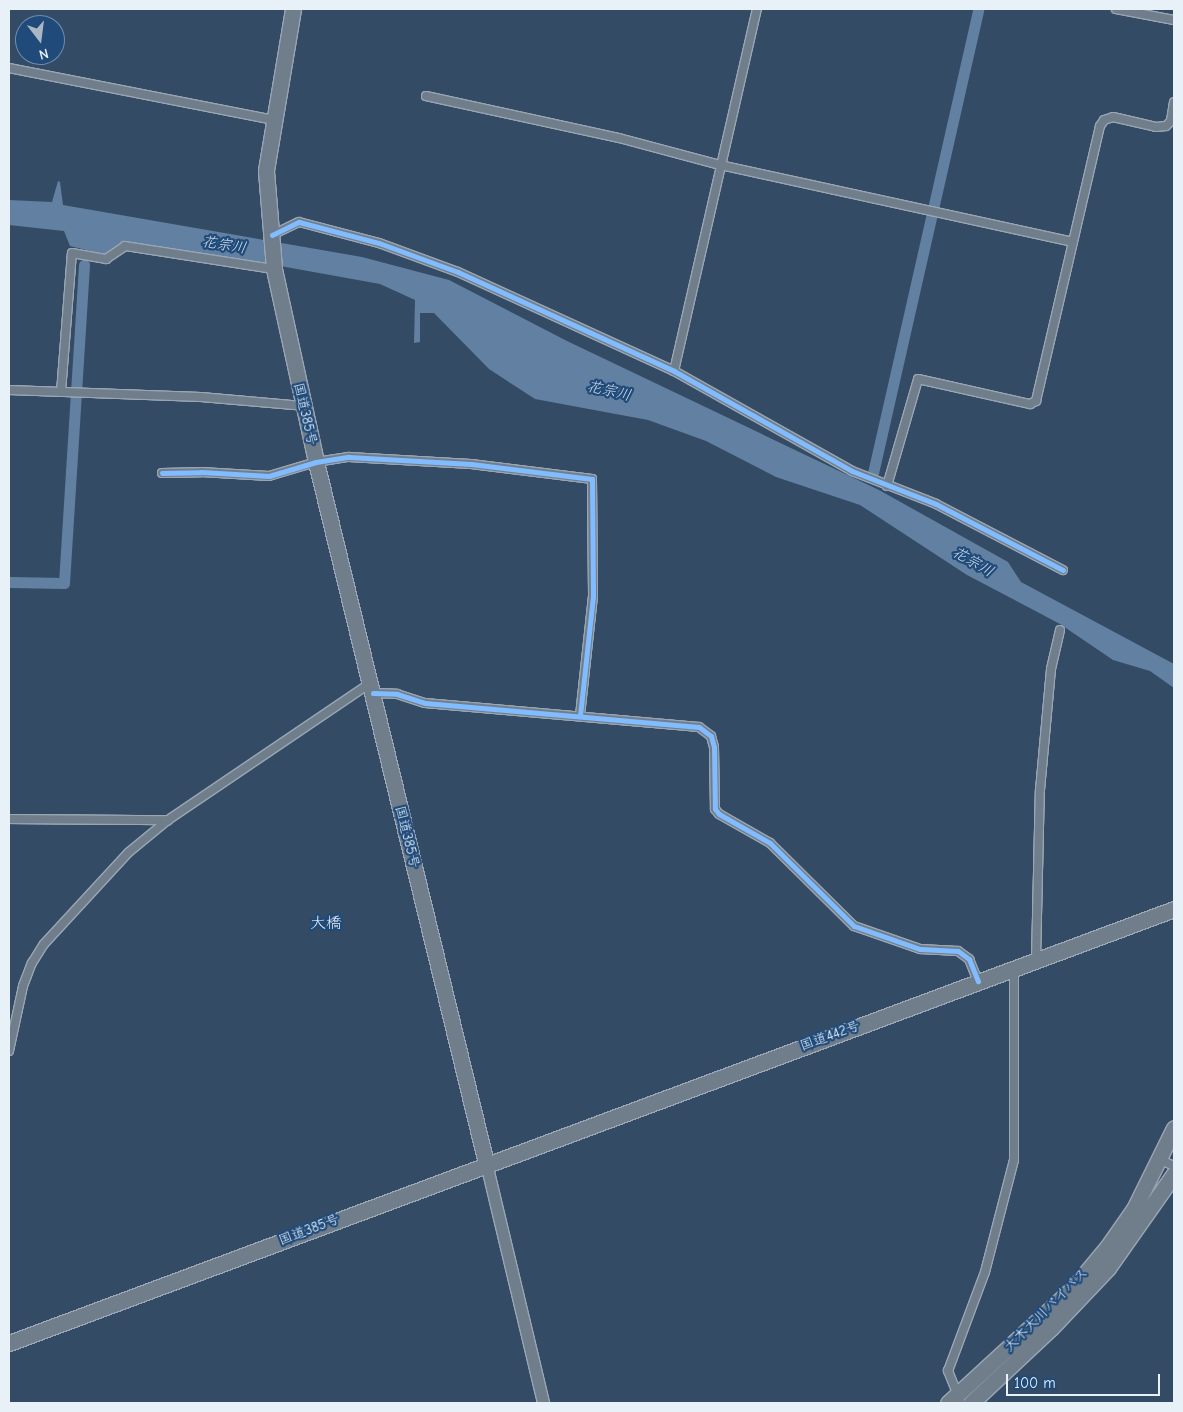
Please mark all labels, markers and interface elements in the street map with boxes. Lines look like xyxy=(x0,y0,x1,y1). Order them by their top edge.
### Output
north arrow xyxy=(15,15,65,65)
text: N xyxy=(37,45,50,63)
water label: 花宗川 xyxy=(200,233,248,257)
water label: 花宗川 xyxy=(585,377,633,405)
street label: 国道385号 xyxy=(290,381,320,447)
water label: 花宗川 xyxy=(949,543,997,581)
street label: 国道385号 xyxy=(391,804,423,870)
district label: 大橋 xyxy=(310,913,342,933)
street label: 国道442号 xyxy=(798,1017,862,1055)
street label: 国道385号 xyxy=(276,1211,342,1249)
street label: 大木大川バイパス xyxy=(1000,1264,1092,1356)
scale bar xyxy=(1008,1364,1162,1396)
text: 100 m xyxy=(1014,1374,1056,1392)

